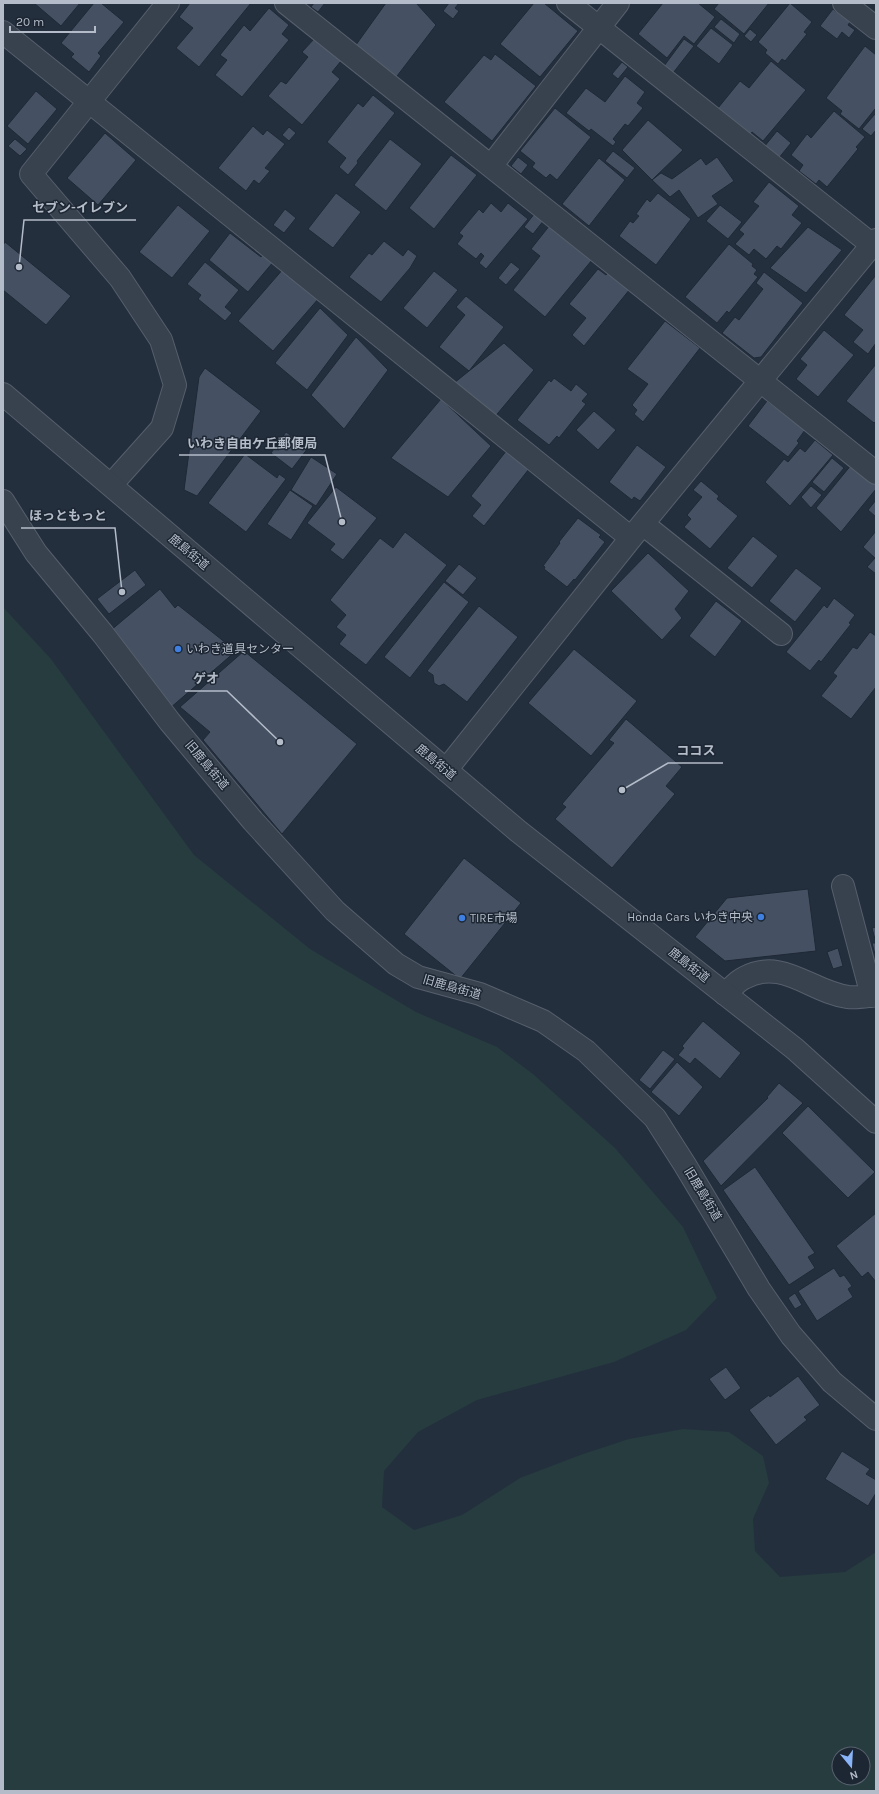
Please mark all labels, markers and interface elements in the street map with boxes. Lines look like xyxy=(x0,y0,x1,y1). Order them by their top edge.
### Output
scale bar xyxy=(10,8,95,34)
text: 20 m xyxy=(16,15,44,29)
callout: セブン-イレブン xyxy=(24,195,136,220)
text: セブン-イレブン xyxy=(32,200,128,215)
callout: いわき自由ケ丘郵便局 xyxy=(179,430,325,455)
text: いわき自由ケ丘郵便局 xyxy=(187,436,317,451)
callout: ほっともっと xyxy=(21,503,115,528)
text: ほっともっと xyxy=(29,508,107,523)
street label: 鹿島街道 xyxy=(166,531,212,573)
place label: いわき道具センター xyxy=(186,642,294,656)
marker: いわき道具センター xyxy=(173,644,183,654)
callout: ゲオ xyxy=(185,666,227,691)
text: ゲオ xyxy=(193,671,219,686)
street label: 旧鹿島街道 xyxy=(182,738,232,792)
callout: ココス xyxy=(668,738,723,763)
street label: 鹿島街道 xyxy=(413,741,459,783)
text: ココス xyxy=(676,743,716,758)
place label: Honda Cars いわき中央 xyxy=(627,910,753,924)
place label: TIRE市場 xyxy=(470,911,517,925)
marker: Honda Cars いわき中央 xyxy=(756,912,766,922)
marker: TIRE市場 xyxy=(457,913,467,923)
street label: 鹿島街道 xyxy=(666,945,712,985)
street label: 旧鹿島街道 xyxy=(421,972,483,1002)
street label: 旧鹿島街道 xyxy=(682,1165,724,1223)
north arrow xyxy=(831,1746,871,1786)
text: N xyxy=(848,1768,860,1782)

